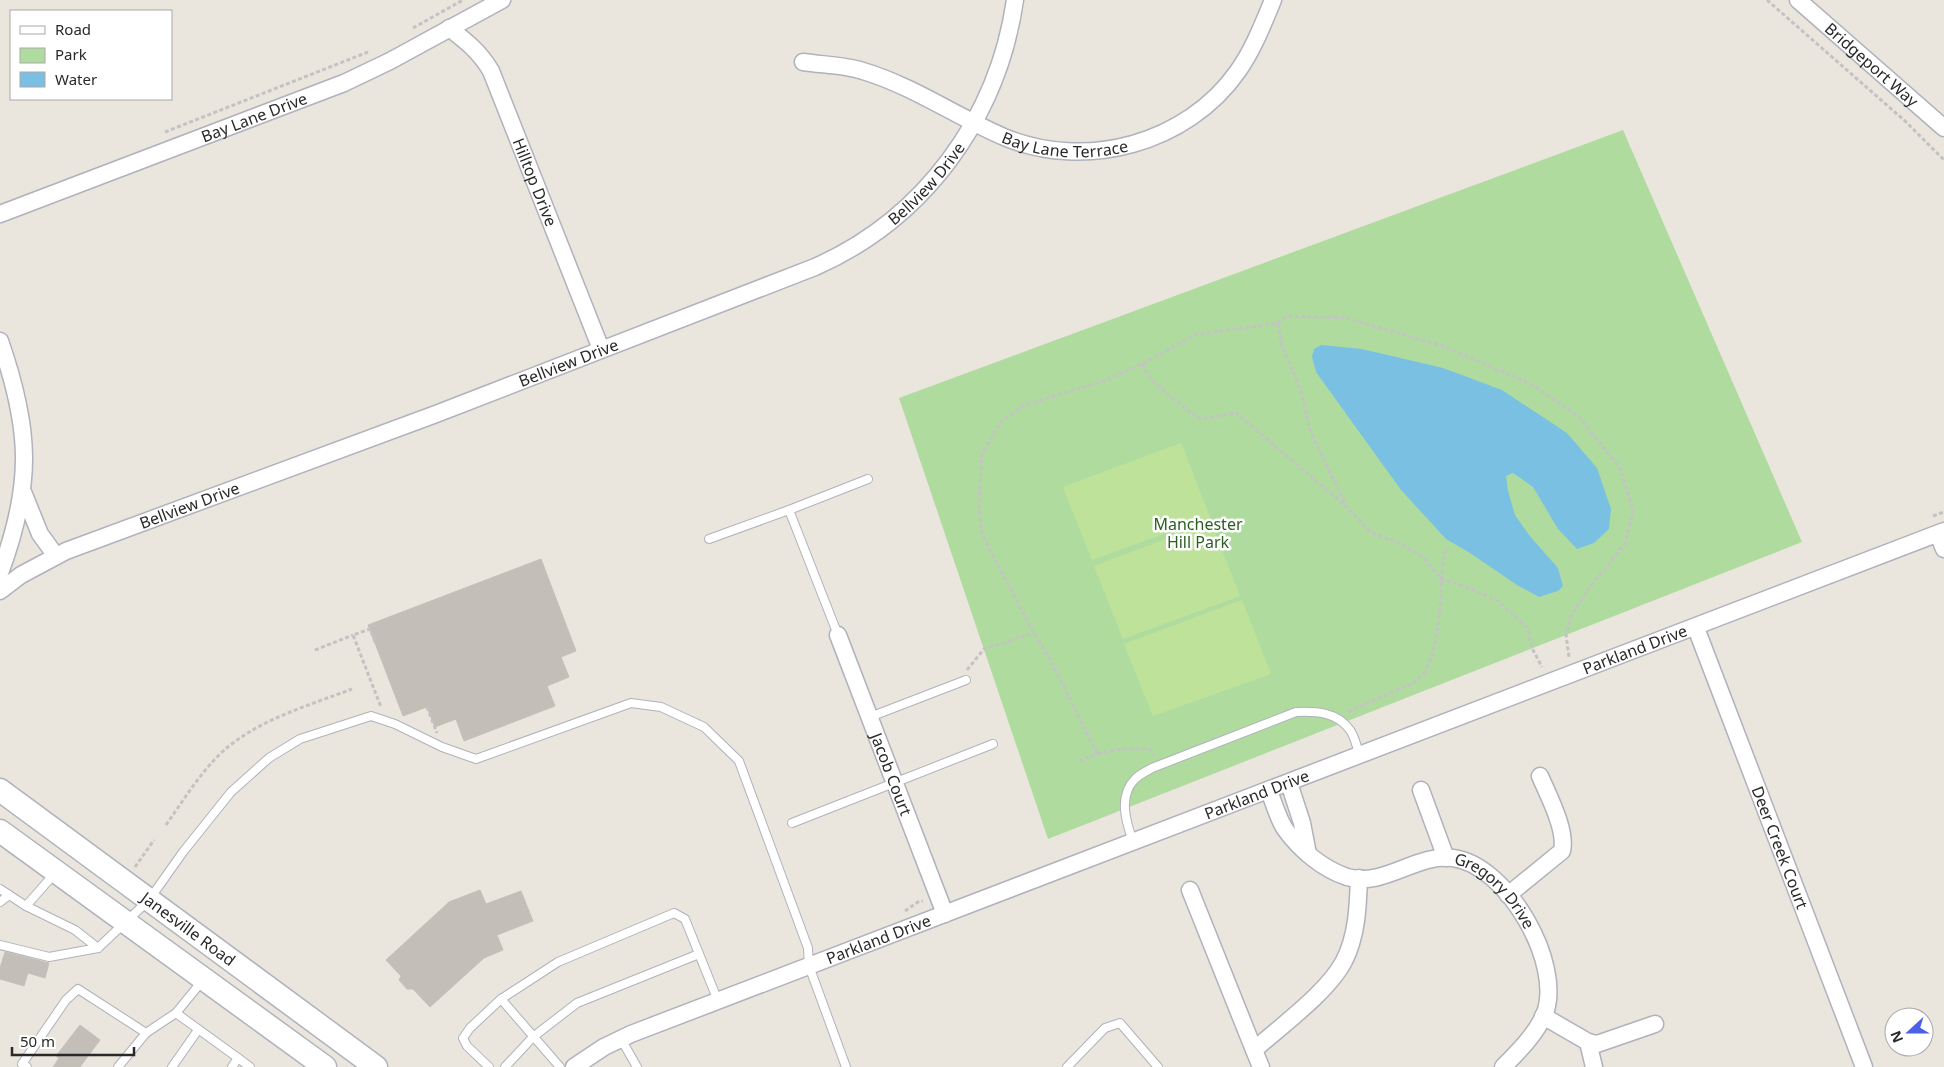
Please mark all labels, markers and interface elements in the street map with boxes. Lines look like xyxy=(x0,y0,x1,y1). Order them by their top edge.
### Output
legend xyxy=(10,10,172,100)
street label: Bridgeport Way xyxy=(1820,18,1924,112)
text: Road xyxy=(55,19,91,39)
text: Park xyxy=(55,44,87,64)
text: Water xyxy=(55,69,97,89)
street label: Bay Lane Drive xyxy=(198,87,310,147)
street label: Bay Lane Terrace xyxy=(999,126,1130,163)
street label: Hilltop Drive xyxy=(508,135,562,230)
street label: Bellview Drive xyxy=(883,138,970,230)
street label: Bellview Drive xyxy=(515,333,621,392)
street label: Bellview Drive xyxy=(136,477,243,534)
park label: Manchester Hill Park xyxy=(1153,513,1243,553)
street label: Parkland Drive xyxy=(1579,619,1690,679)
street label: Jacob Court xyxy=(865,728,917,819)
street label: Parkland Drive xyxy=(1201,764,1312,824)
street label: Deer Creek Court xyxy=(1747,783,1814,912)
street label: Gregory Drive xyxy=(1452,847,1540,932)
street label: Janesville Road xyxy=(135,885,240,971)
street label: Parkland Drive xyxy=(823,909,934,969)
north arrow xyxy=(1884,1007,1934,1057)
scale bar xyxy=(12,1024,135,1056)
text: N xyxy=(1885,1028,1907,1046)
text: 50 m xyxy=(20,1031,55,1051)

